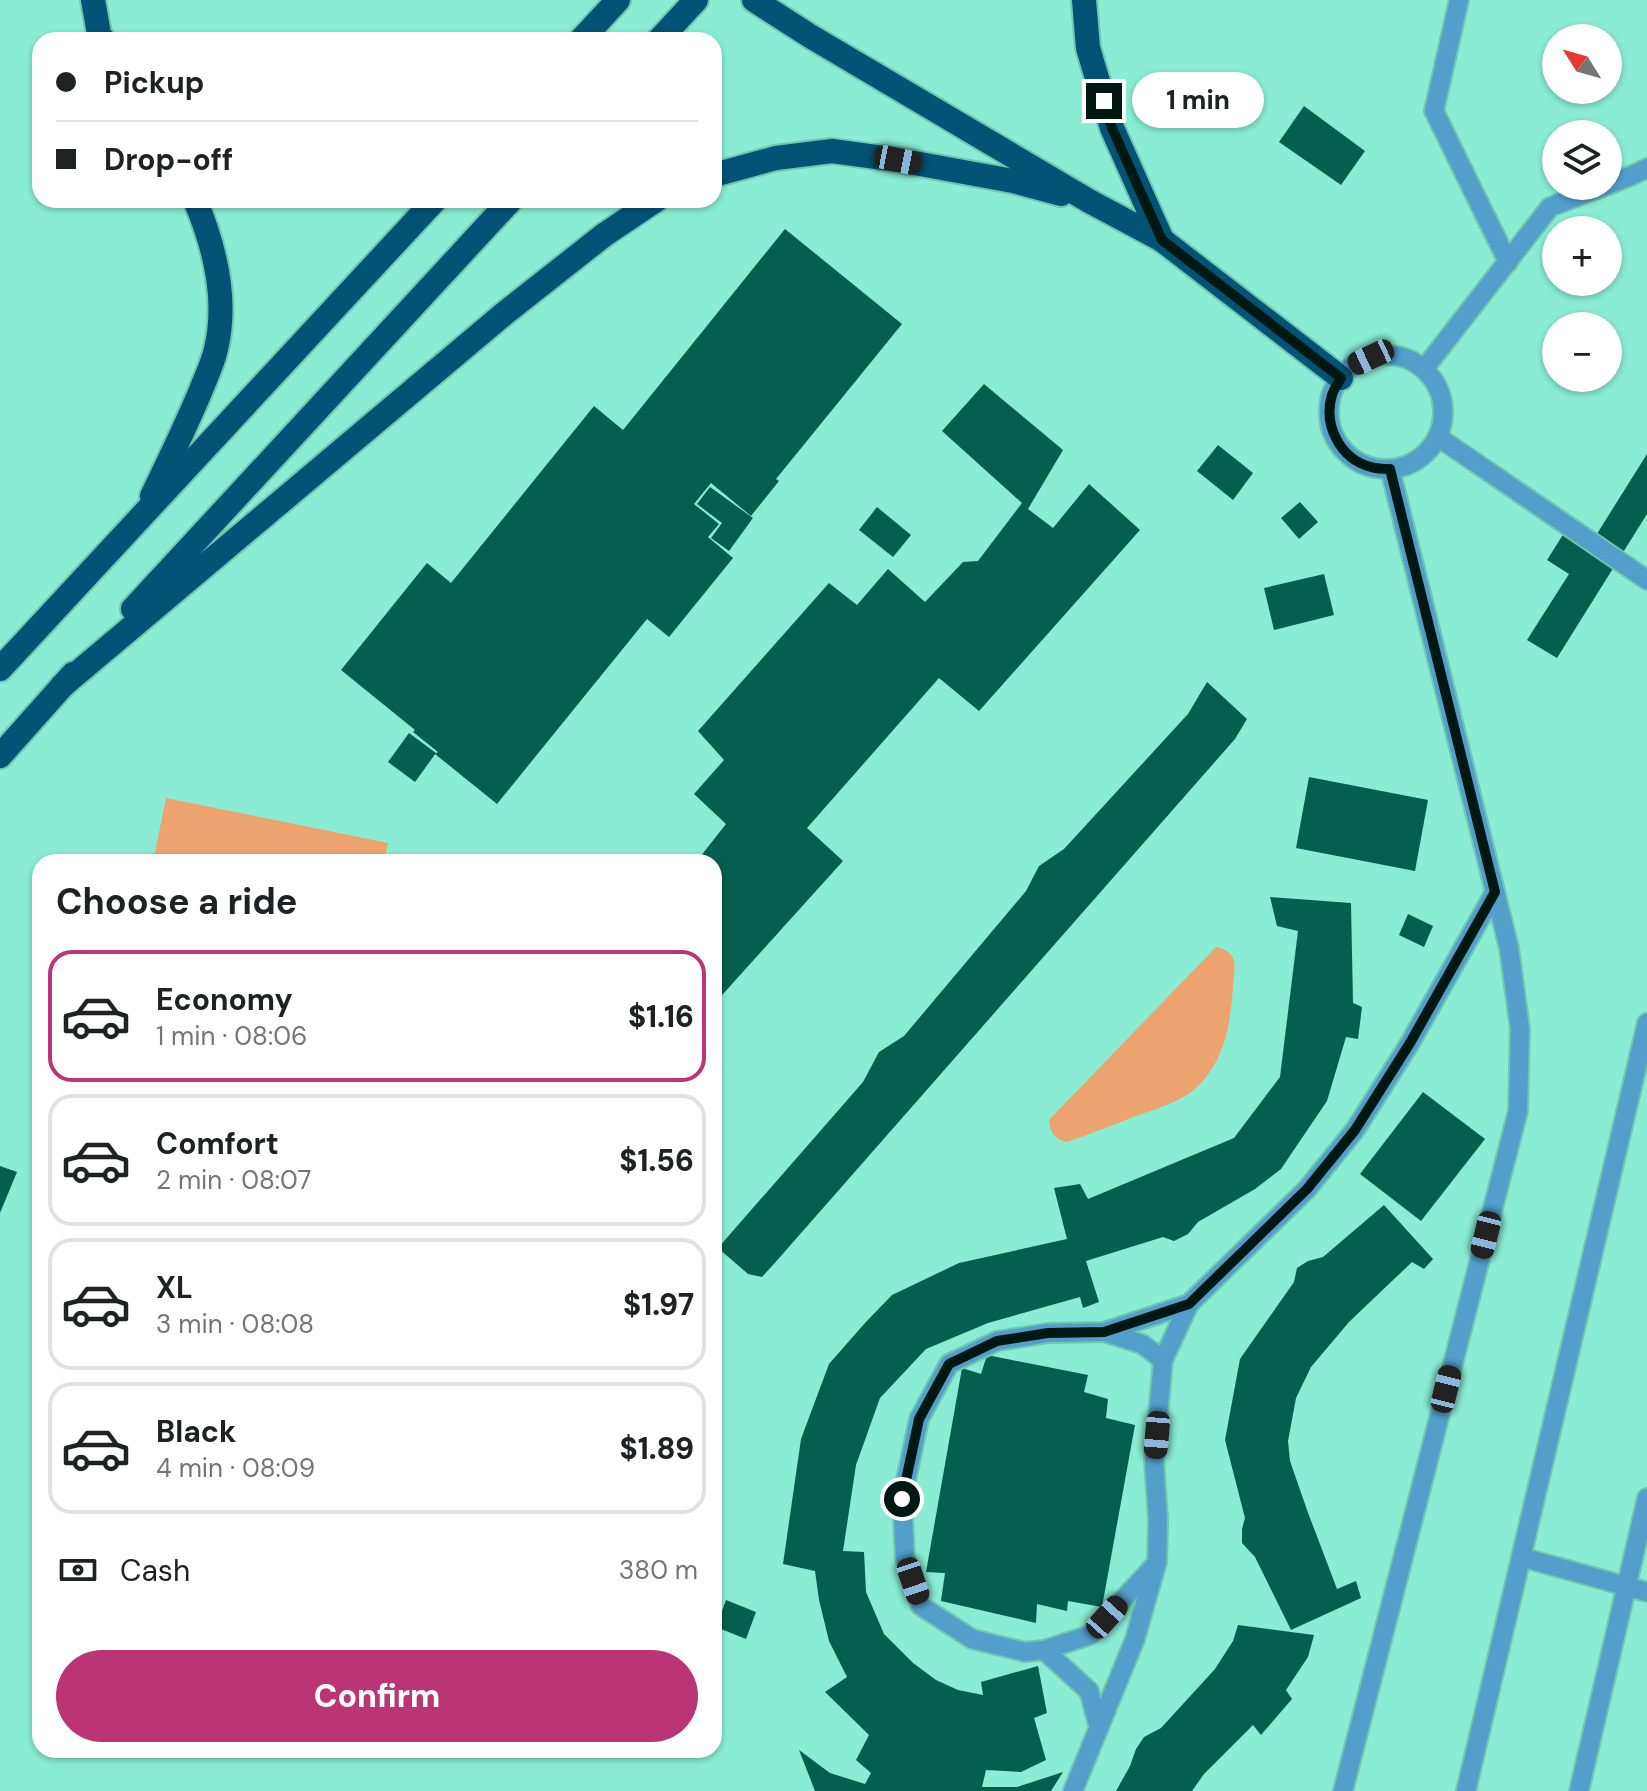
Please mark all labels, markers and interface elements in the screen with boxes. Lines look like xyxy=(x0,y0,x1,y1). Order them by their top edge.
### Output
north arrow xyxy=(1542,24,1622,104)
map controls xyxy=(1542,24,1622,392)
text: Pickup xyxy=(104,63,204,102)
callout: 1 min xyxy=(1132,73,1264,129)
route end xyxy=(1086,83,1122,119)
text: 1 min xyxy=(1166,83,1230,117)
button: layers xyxy=(1542,120,1622,200)
text: Drop-off xyxy=(104,140,233,179)
car xyxy=(872,144,924,176)
button: + xyxy=(1542,216,1622,296)
button: − xyxy=(1542,312,1622,392)
car xyxy=(1344,336,1398,378)
text: Choose a ride xyxy=(56,878,297,925)
icon: car xyxy=(60,980,132,1052)
text: Economy xyxy=(156,980,293,1019)
text: $1.16 xyxy=(628,997,694,1036)
text: 1 min · 08:06 xyxy=(156,1019,307,1053)
icon: car xyxy=(60,1124,132,1196)
text: Comfort xyxy=(156,1124,279,1163)
text: $1.56 xyxy=(619,1141,694,1180)
text: 2 min · 08:07 xyxy=(156,1163,311,1197)
car xyxy=(1469,1209,1503,1261)
icon: car xyxy=(60,1268,132,1340)
text: XL xyxy=(156,1268,193,1307)
text: $1.97 xyxy=(623,1285,694,1324)
text: 3 min · 08:08 xyxy=(156,1307,314,1341)
car xyxy=(1429,1363,1463,1415)
car xyxy=(1143,1410,1171,1460)
icon: car xyxy=(60,1412,132,1484)
text: Black xyxy=(156,1412,236,1451)
text: $1.89 xyxy=(620,1429,694,1468)
text: 4 min · 08:09 xyxy=(156,1451,315,1485)
route start xyxy=(884,1481,920,1517)
icon: cash xyxy=(56,1548,100,1592)
text: Cash xyxy=(120,1551,190,1590)
text: 380 m xyxy=(619,1553,698,1587)
car xyxy=(894,1554,932,1608)
car xyxy=(1082,1591,1132,1643)
button: Confirm xyxy=(56,1650,698,1742)

